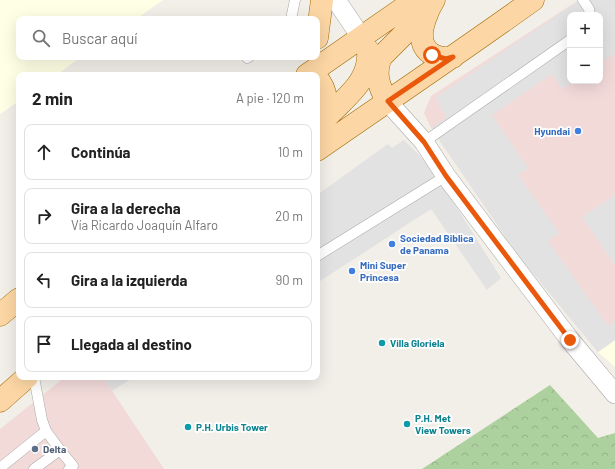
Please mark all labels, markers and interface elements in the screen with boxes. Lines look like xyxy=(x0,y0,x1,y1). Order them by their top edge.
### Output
map controls xyxy=(567,12,603,84)
button: + xyxy=(567,12,603,48)
search box xyxy=(16,16,320,60)
icon: search xyxy=(30,27,52,49)
text: Buscar aquí xyxy=(62,29,138,47)
route start xyxy=(423,46,441,64)
button: − xyxy=(567,48,603,84)
text: 2 min xyxy=(32,88,73,108)
text: A pie · 120 m xyxy=(236,90,304,106)
place label: Hyundai xyxy=(534,125,570,137)
marker: Hyundai xyxy=(573,126,583,136)
icon: ahead xyxy=(33,141,55,163)
text: Continúa xyxy=(71,143,131,161)
text: 10 m xyxy=(278,144,303,160)
text: Gira a la derecha xyxy=(71,199,181,217)
icon: right xyxy=(33,205,55,227)
text: 20 m xyxy=(275,208,303,224)
text: Vía Ricardo Joaquín Alfaro xyxy=(71,217,218,233)
place label: Sociedad Biblica de Panama xyxy=(400,232,474,256)
marker: Sociedad Biblica de Panama xyxy=(387,239,397,249)
place label: Mini Super Princesa xyxy=(360,259,406,283)
marker: Mini Super Princesa xyxy=(347,266,357,276)
icon: left xyxy=(33,269,55,291)
text: Gira a la izquierda xyxy=(71,271,187,289)
text: 90 m xyxy=(276,272,303,288)
route end xyxy=(561,331,579,349)
icon: arrive xyxy=(33,333,55,355)
text: Llegada al destino xyxy=(71,335,192,353)
place label: Villa Gloriela xyxy=(390,337,445,349)
marker: Villa Gloriela xyxy=(377,338,387,348)
place label: P.H. Met View Towers xyxy=(415,412,471,436)
marker: P.H. Met View Towers xyxy=(402,419,412,429)
place label: P.H. Urbis Tower xyxy=(196,421,268,433)
marker: P.H. Urbis Tower xyxy=(183,422,193,432)
place label: Delta xyxy=(43,443,66,455)
marker: Delta xyxy=(30,444,40,454)

